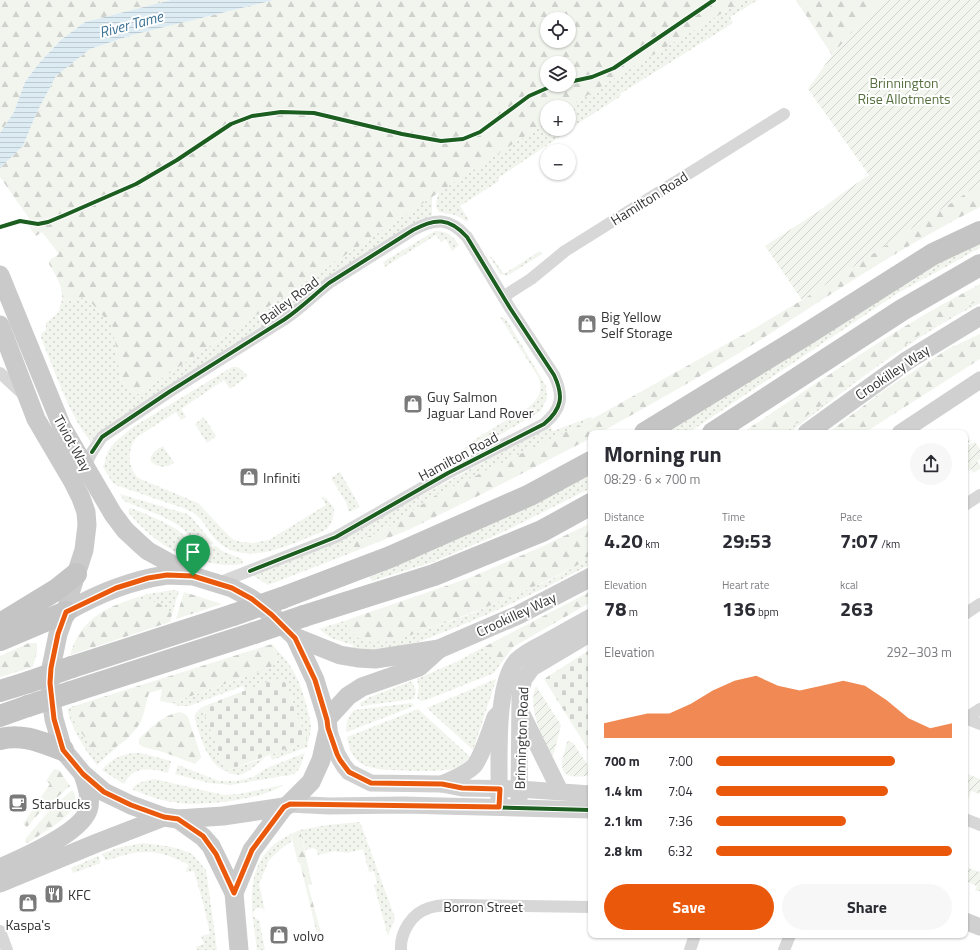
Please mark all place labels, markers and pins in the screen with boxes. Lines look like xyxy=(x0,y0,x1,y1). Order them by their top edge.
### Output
place label: Big Yellow Self Storage xyxy=(601,306,673,343)
shop icon: Big Yellow Self Storage xyxy=(576,313,598,335)
place label: Guy Salmon Jaguar Land Rover xyxy=(427,386,534,423)
shop icon: Guy Salmon Jaguar Land Rover xyxy=(402,393,424,415)
shop icon: Infiniti xyxy=(238,466,260,488)
place label: Infiniti xyxy=(263,467,300,488)
pin xyxy=(176,535,210,576)
cafe icon: Starbucks xyxy=(7,792,29,814)
place label: Starbucks xyxy=(32,793,90,814)
restaurant icon: KFC xyxy=(43,883,65,905)
place label: KFC xyxy=(68,884,91,905)
shop icon: Kaspa's xyxy=(17,892,39,914)
place label: Kaspa's xyxy=(5,914,51,935)
shop icon: volvo xyxy=(268,924,290,946)
place label: volvo xyxy=(293,925,324,946)

